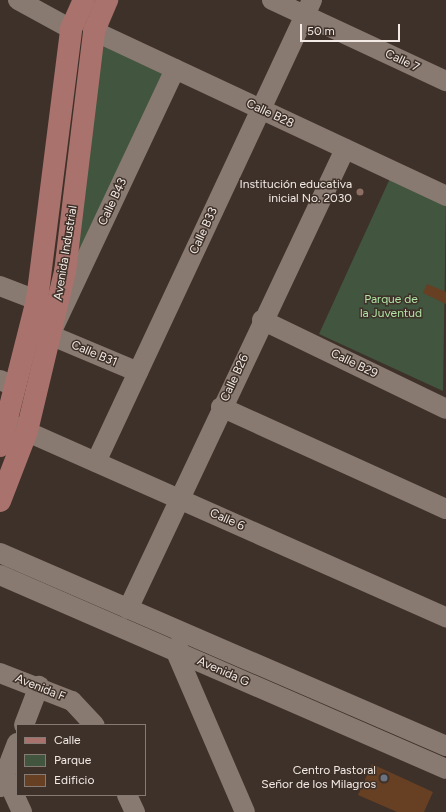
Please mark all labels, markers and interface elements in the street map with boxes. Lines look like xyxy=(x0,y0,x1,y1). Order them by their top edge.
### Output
scale bar xyxy=(302,16,402,42)
text: 50 m xyxy=(307,24,335,38)
street label: Calle 7 xyxy=(383,47,421,75)
street label: Calle B28 xyxy=(244,97,296,131)
street label: Calle B43 xyxy=(96,176,130,228)
place label: Institución educativa inicial No. 2030 xyxy=(240,178,352,206)
marker: Institución educativa inicial No. 2030 xyxy=(355,187,365,197)
street label: Avenida Industrial xyxy=(51,205,81,301)
street label: Calle B33 xyxy=(187,205,221,257)
park label: Parque de la Juventud xyxy=(360,293,422,321)
street label: Calle B31 xyxy=(69,338,119,370)
street label: Calle B29 xyxy=(328,346,380,382)
street label: Calle B26 xyxy=(218,352,252,404)
street label: Calle 6 xyxy=(207,506,247,534)
street label: Avenida G xyxy=(195,654,251,690)
street label: Avenida F xyxy=(13,671,67,705)
legend xyxy=(16,724,146,796)
text: Calle xyxy=(54,733,81,747)
text: Parque xyxy=(54,753,91,767)
place label: Centro Pastoral Señor de los Milagros xyxy=(261,764,376,792)
text: Edificio xyxy=(54,773,94,787)
marker: Centro Pastoral Señor de los Milagros xyxy=(379,773,389,783)

